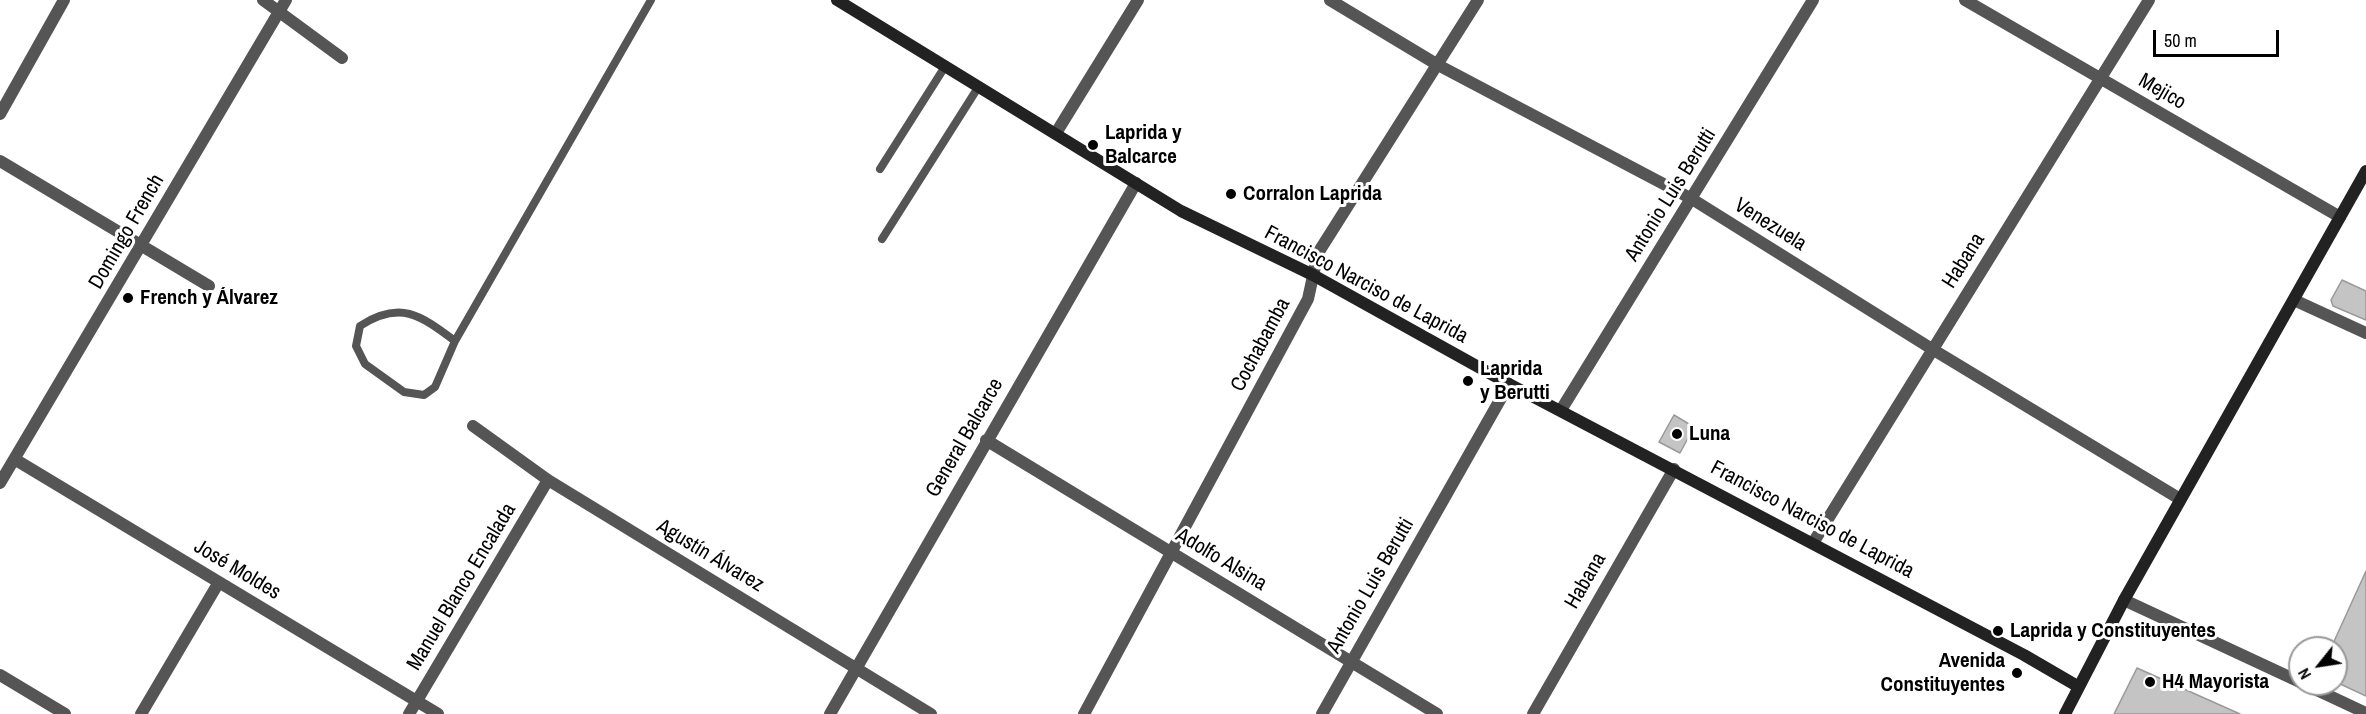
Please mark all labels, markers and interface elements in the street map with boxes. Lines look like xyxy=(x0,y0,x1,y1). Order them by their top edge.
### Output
scale bar xyxy=(2156,18,2282,56)
text: 50 m xyxy=(2164,28,2197,53)
street label: Mejico xyxy=(2134,68,2190,116)
place label: Laprida y Balcarce xyxy=(1105,120,1182,170)
street label: Antonio Luis Berutti xyxy=(1620,124,1722,266)
marker: Laprida y Balcarce xyxy=(1086,138,1100,152)
street label: Domingo French xyxy=(84,170,170,294)
place label: Corralon Laprida xyxy=(1243,181,1382,207)
marker: Corralon Laprida xyxy=(1224,187,1238,201)
street label: Venezuela xyxy=(1729,193,1811,257)
street label: Francisco Narciso de Laprida xyxy=(1260,221,1472,349)
street label: Habana xyxy=(1937,229,1991,293)
place label: French y Álvarez xyxy=(140,285,278,311)
marker: French y Álvarez xyxy=(121,291,135,305)
street label: Cochabamba xyxy=(1226,294,1296,396)
place label: Laprida y Berutti xyxy=(1480,356,1550,406)
street label: General Balcarce xyxy=(921,374,1009,502)
marker: Laprida y Berutti xyxy=(1461,374,1475,388)
place label: Luna xyxy=(1689,421,1730,447)
marker: Luna xyxy=(1670,427,1684,441)
street label: Francisco Narciso de Laprida xyxy=(1706,456,1918,584)
street label: Manuel Blanco Encalada xyxy=(402,499,522,675)
street label: Agustín Álvarez xyxy=(652,514,768,598)
street label: Antonio Luis Berutti xyxy=(1322,514,1420,658)
street label: Adolfo Alsina xyxy=(1171,523,1271,597)
street label: José Moldes xyxy=(189,534,285,606)
street label: Habana xyxy=(1560,549,1612,613)
place label: Laprida y Constituyentes xyxy=(2010,618,2216,644)
marker: Laprida y Constituyentes xyxy=(1991,624,2005,638)
north arrow xyxy=(2288,636,2348,696)
place label: Avenida Constituyentes xyxy=(1881,648,2005,698)
text: N xyxy=(2292,664,2316,684)
marker: Avenida Constituyentes xyxy=(2010,666,2024,680)
place label: H4 Mayorista xyxy=(2162,669,2269,695)
marker: H4 Mayorista xyxy=(2143,675,2157,689)

